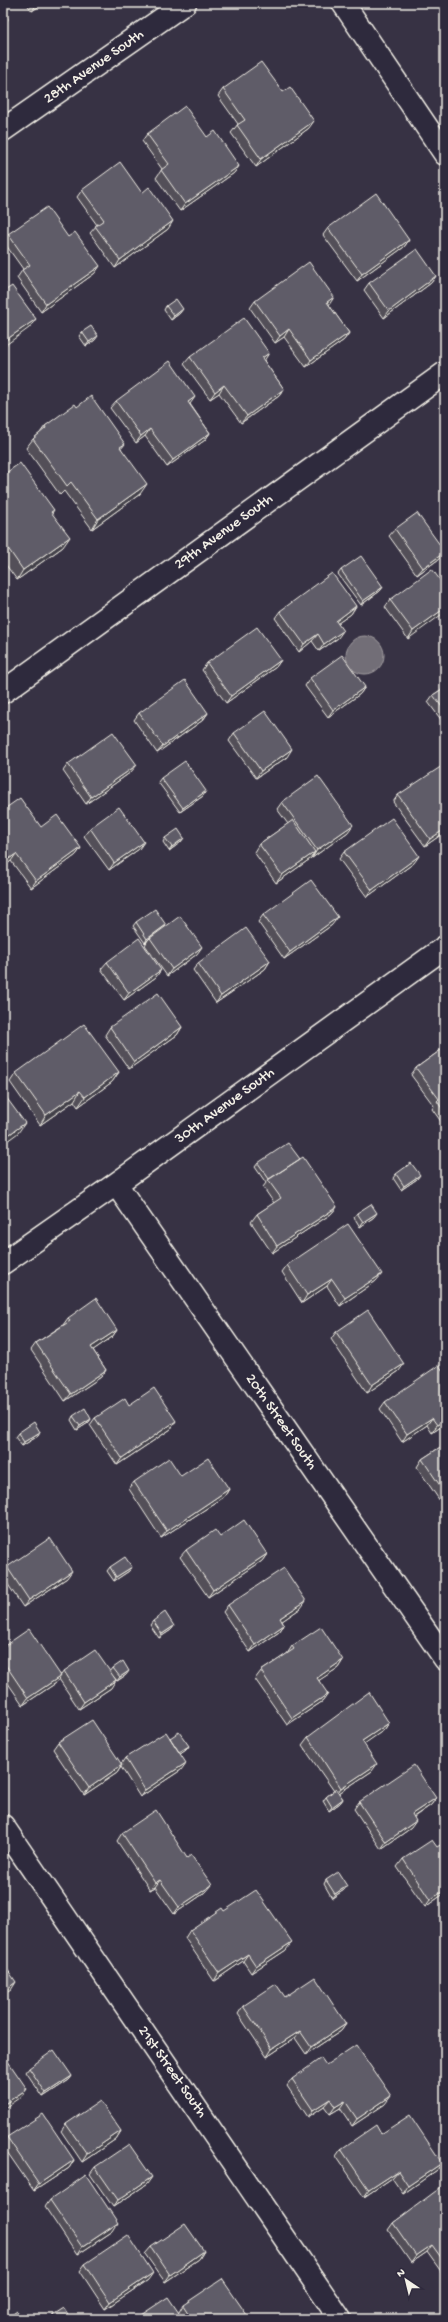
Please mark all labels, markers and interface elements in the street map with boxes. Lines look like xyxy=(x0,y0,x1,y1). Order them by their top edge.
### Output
street label: 28th Avenue South xyxy=(41,26,147,108)
street label: 29th Avenue South xyxy=(171,490,277,574)
street label: 30th Avenue South xyxy=(171,1064,278,1149)
street label: 20th Street South xyxy=(241,1371,321,1473)
street label: 21st Street South xyxy=(134,2023,210,2121)
north arrow xyxy=(386,2260,426,2300)
text: N xyxy=(395,2266,408,2280)

